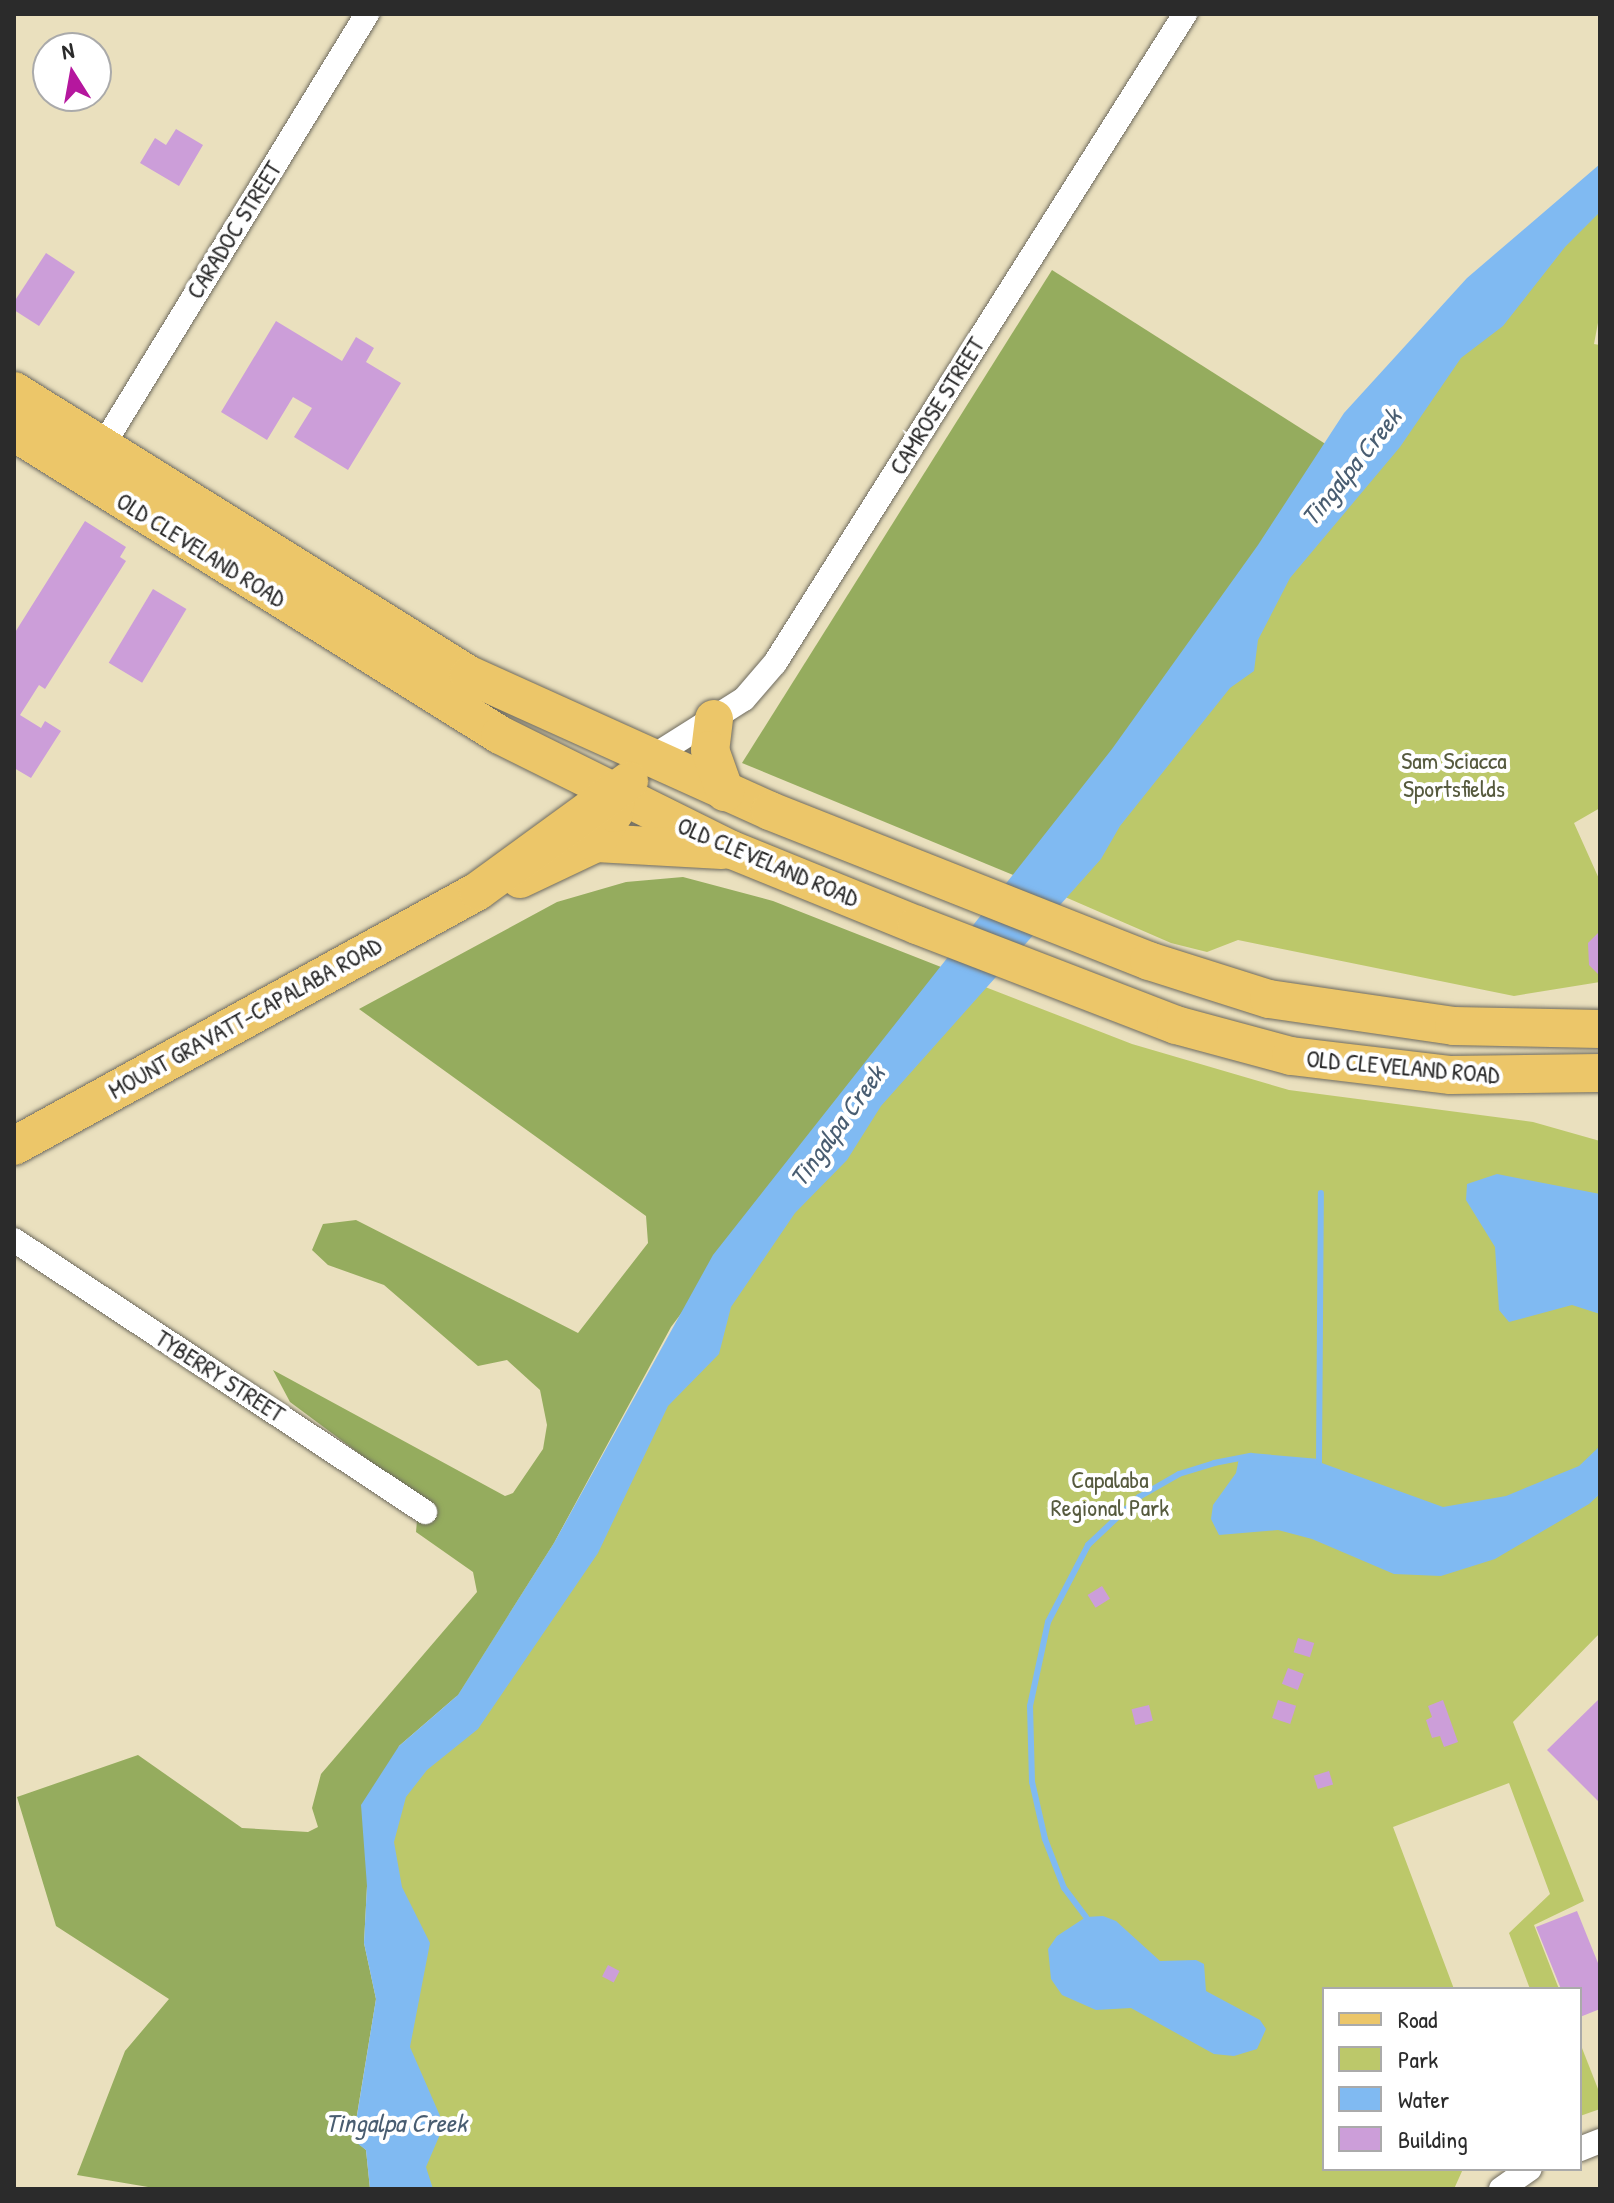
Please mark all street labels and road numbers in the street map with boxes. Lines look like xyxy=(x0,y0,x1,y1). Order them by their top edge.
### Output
street label: CARADOC STREET xyxy=(180,156,288,304)
street label: CAMROSE STREET xyxy=(883,332,991,480)
street label: OLD CLEVELAND ROAD xyxy=(111,486,291,614)
street label: OLD CLEVELAND ROAD xyxy=(673,811,863,913)
street label: MOUNT GRAVATT-CAPALABA ROAD xyxy=(104,931,386,1105)
street label: OLD CLEVELAND ROAD xyxy=(1305,1044,1501,1090)
street label: TYBERRY STREET xyxy=(150,1324,290,1428)

